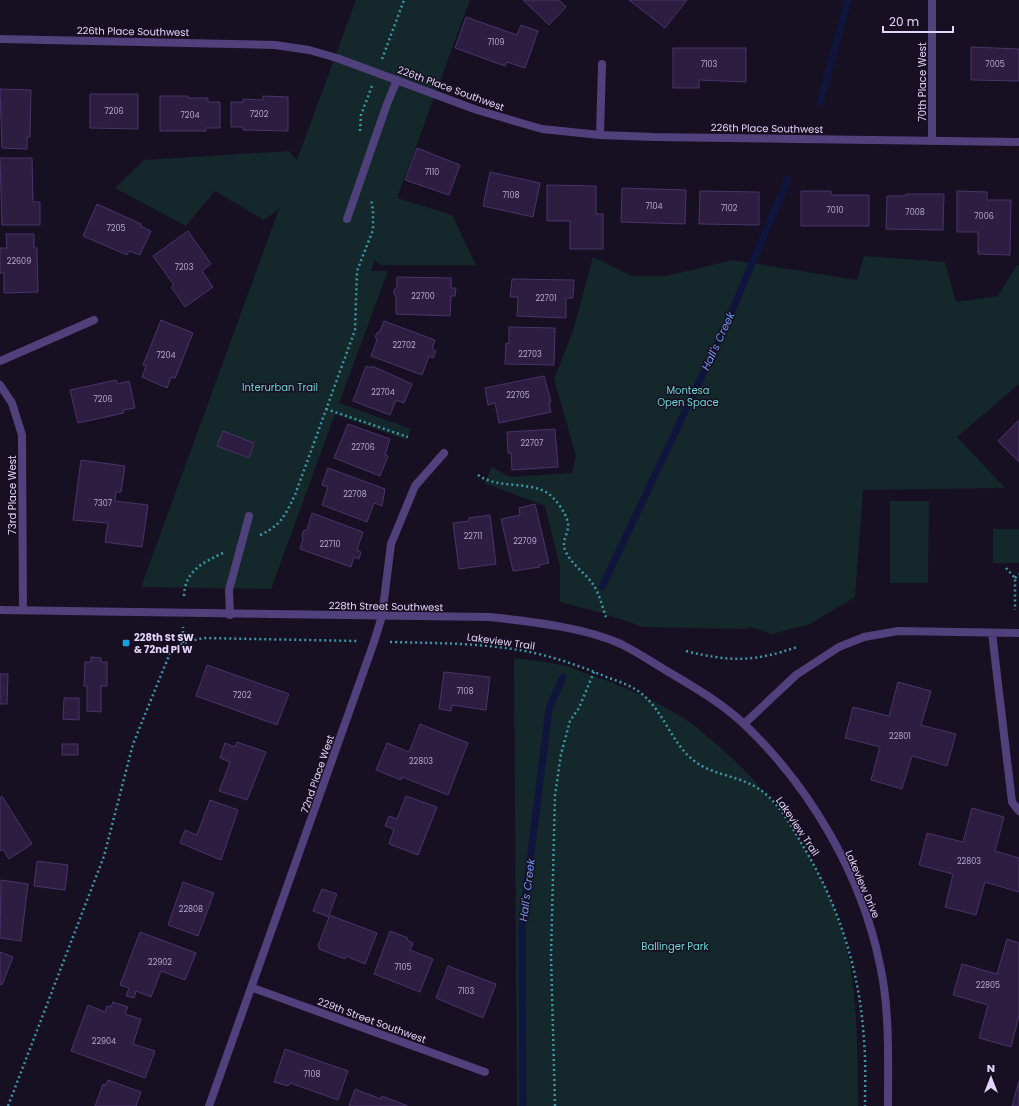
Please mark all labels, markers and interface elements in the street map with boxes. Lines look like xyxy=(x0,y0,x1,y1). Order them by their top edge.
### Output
scale bar xyxy=(883,8,953,34)
text: 20 m xyxy=(889,13,919,30)
street label: 226th Place Southwest xyxy=(77,23,190,40)
house number: 7109 xyxy=(488,37,505,48)
street label: 70th Place West xyxy=(915,42,930,122)
house number: 7103 xyxy=(701,59,718,70)
house number: 7005 xyxy=(985,59,1005,70)
street label: 226th Place Southwest xyxy=(395,62,507,115)
house number: 7206 xyxy=(104,106,124,117)
house number: 7202 xyxy=(250,109,269,120)
house number: 7204 xyxy=(180,110,200,121)
street label: 226th Place Southwest xyxy=(711,120,824,137)
house number: 7110 xyxy=(425,167,439,178)
house number: 7108 xyxy=(503,190,520,201)
house number: 7104 xyxy=(646,201,662,212)
house number: 7102 xyxy=(721,203,738,214)
house number: 7010 xyxy=(827,205,843,216)
house number: 7008 xyxy=(905,207,925,218)
house number: 7006 xyxy=(974,211,994,222)
house number: 7205 xyxy=(106,223,126,234)
house number: 22609 xyxy=(7,256,31,267)
house number: 7203 xyxy=(175,262,194,273)
house number: 22700 xyxy=(411,291,435,302)
house number: 22701 xyxy=(535,293,557,304)
water label: Hall's Creek xyxy=(697,308,739,373)
house number: 22702 xyxy=(392,340,416,351)
house number: 22703 xyxy=(518,349,542,360)
house number: 7204 xyxy=(156,350,176,361)
park label: Interurban Trail xyxy=(242,380,318,395)
park label: Montesa Open Space xyxy=(657,383,719,410)
house number: 22704 xyxy=(371,387,395,398)
house number: 22705 xyxy=(506,390,530,401)
house number: 7206 xyxy=(93,394,113,405)
house number: 22707 xyxy=(521,438,544,449)
house number: 22706 xyxy=(351,442,375,453)
street label: 73rd Place West xyxy=(5,455,20,535)
house number: 22708 xyxy=(343,489,367,500)
house number: 7307 xyxy=(94,498,113,509)
house number: 22711 xyxy=(464,531,482,542)
house number: 22709 xyxy=(513,536,537,547)
house number: 22710 xyxy=(319,539,341,550)
street label: 228th Street Southwest xyxy=(329,598,444,615)
street label: Lakeview Trail xyxy=(466,629,536,654)
place label: 228th St SW & 72nd Pl W xyxy=(134,630,194,657)
marker: 228th St SW & 72nd Pl W xyxy=(121,638,131,648)
house number: 7108 xyxy=(457,686,474,697)
house number: 7202 xyxy=(233,690,252,701)
house number: 22801 xyxy=(889,731,911,742)
street label: 72nd Place West xyxy=(297,733,338,815)
house number: 22803 xyxy=(409,756,433,767)
street label: Lakeview Trail xyxy=(772,794,823,859)
street label: Lakeview Drive xyxy=(841,848,884,921)
water label: Hall's Creek xyxy=(515,856,539,922)
house number: 22803 xyxy=(957,856,981,867)
house number: 22808 xyxy=(179,904,203,915)
park label: Ballinger Park xyxy=(641,939,710,954)
house number: 22902 xyxy=(148,957,172,968)
house number: 7105 xyxy=(395,962,411,973)
house number: 22805 xyxy=(976,980,1000,991)
house number: 7103 xyxy=(458,986,475,997)
street label: 229th Street Southwest xyxy=(315,994,428,1047)
house number: 22904 xyxy=(92,1036,116,1047)
north arrow xyxy=(971,1058,1011,1098)
text: N xyxy=(987,1060,995,1076)
house number: 7108 xyxy=(304,1069,321,1080)

